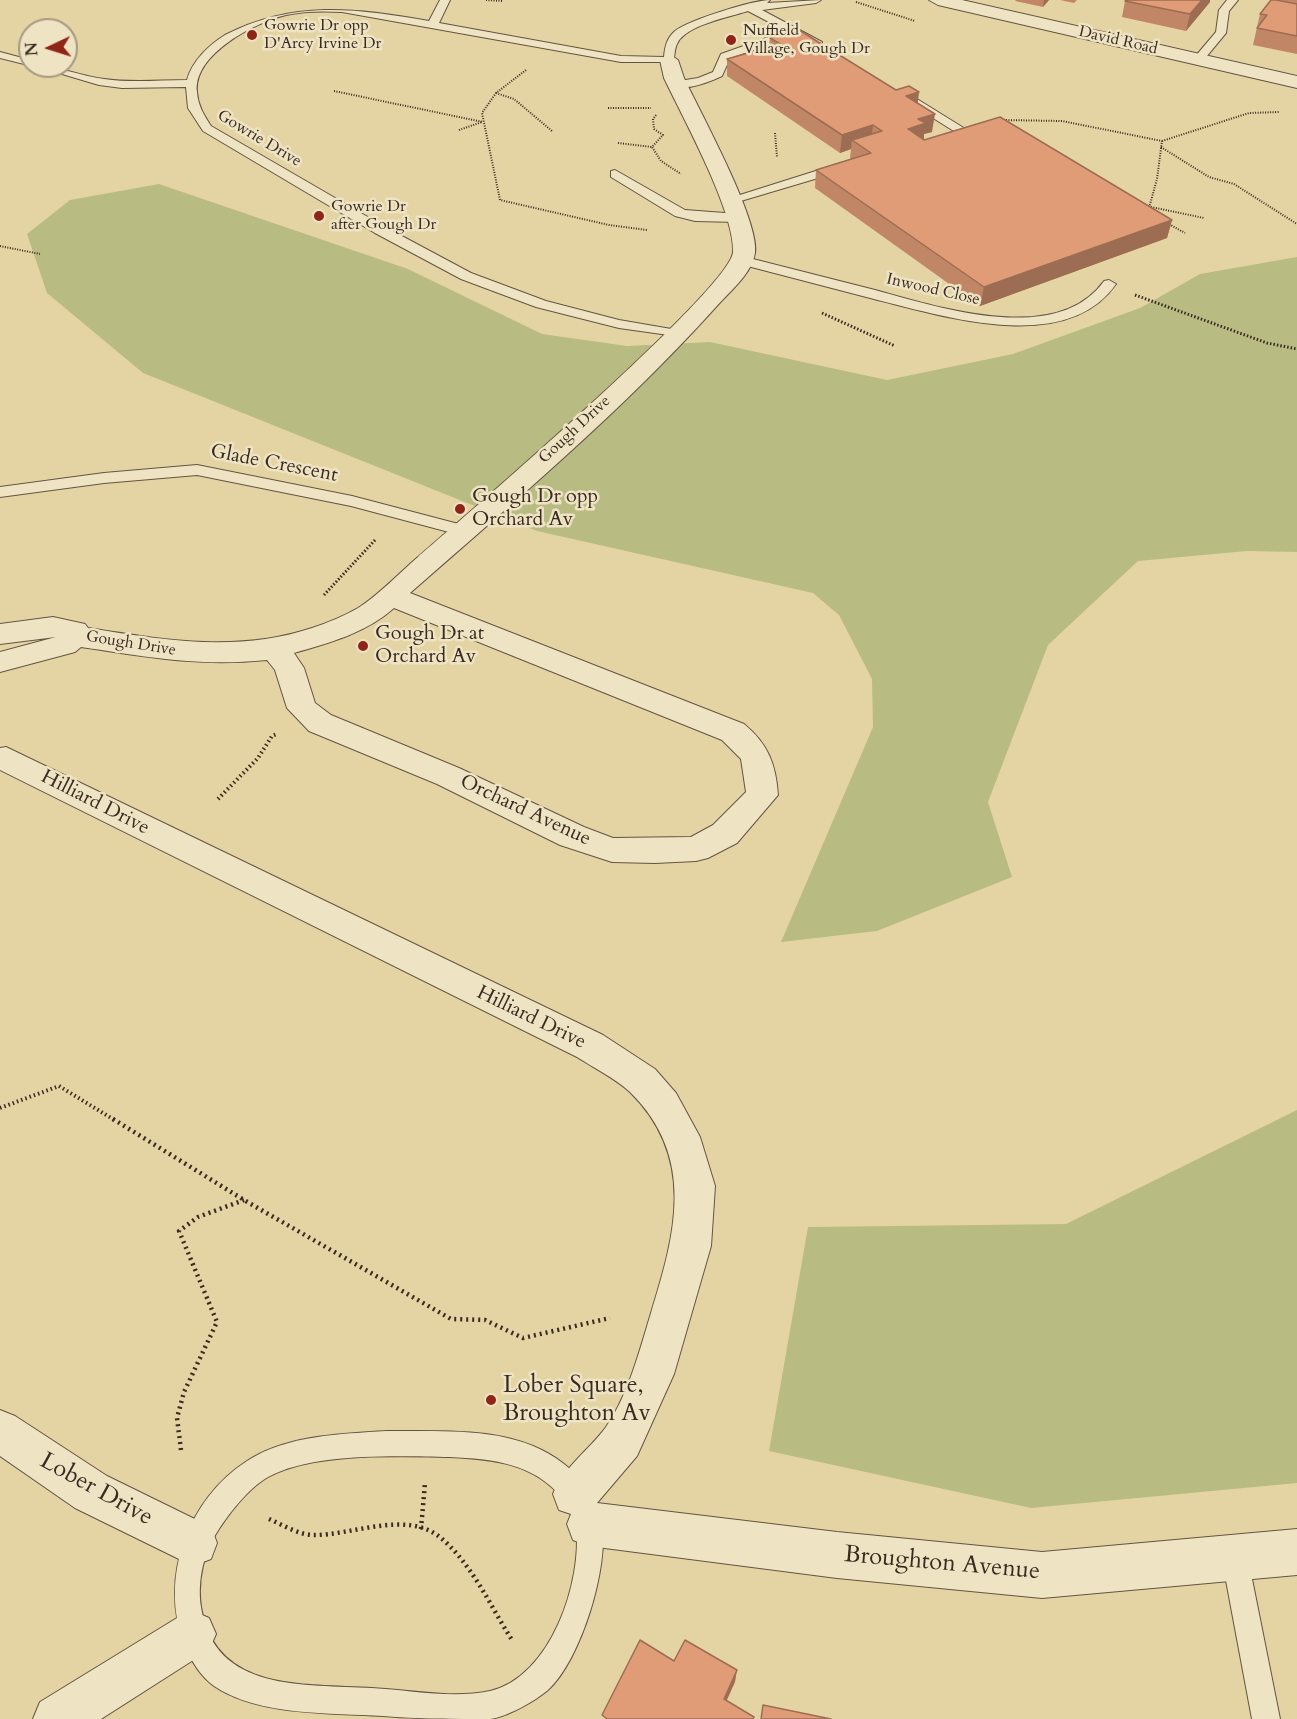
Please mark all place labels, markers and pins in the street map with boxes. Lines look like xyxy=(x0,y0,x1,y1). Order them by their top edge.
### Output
place label: Gowrie Dr opp D'Arcy Irvine Dr xyxy=(264,16,381,54)
place label: Nuffield Village, Gough Dr xyxy=(743,21,870,59)
marker: Gowrie Dr opp D'Arcy Irvine Dr xyxy=(245,28,259,42)
marker: Nuffield Village, Gough Dr xyxy=(724,33,738,47)
place label: Gowrie Dr after Gough Dr xyxy=(331,197,436,235)
marker: Gowrie Dr after Gough Dr xyxy=(312,209,326,223)
place label: Gough Dr opp Orchard Av xyxy=(472,485,598,532)
marker: Gough Dr opp Orchard Av xyxy=(453,502,467,516)
place label: Gough Dr at Orchard Av xyxy=(375,622,484,669)
marker: Gough Dr at Orchard Av xyxy=(356,639,370,653)
place label: Lober Square, Broughton Av xyxy=(503,1372,651,1428)
marker: Lober Square, Broughton Av xyxy=(484,1393,498,1407)

